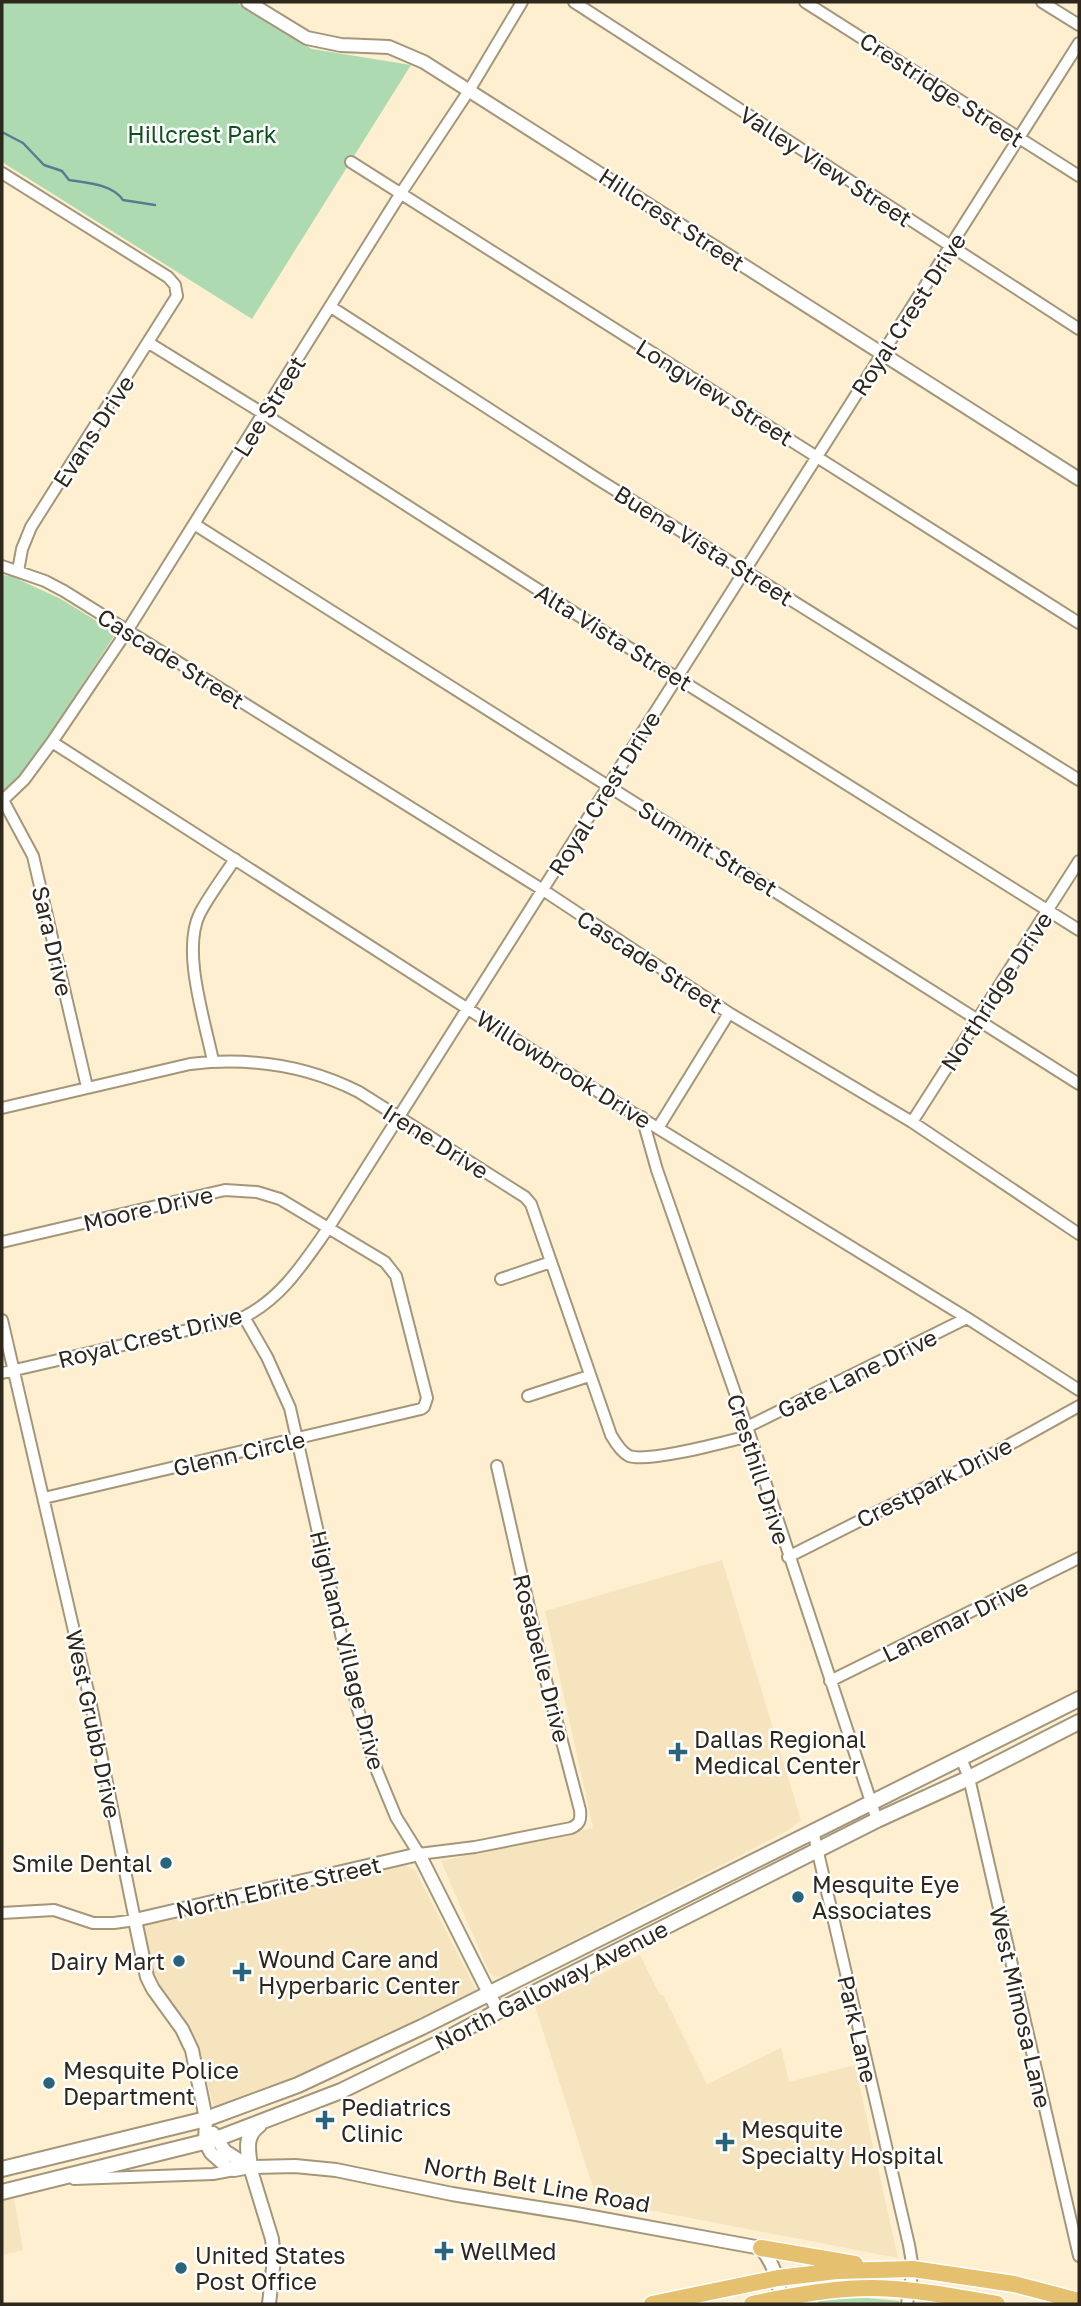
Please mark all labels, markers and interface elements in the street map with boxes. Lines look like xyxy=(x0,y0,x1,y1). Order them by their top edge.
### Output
street label: Crestridge Street xyxy=(855,26,1029,152)
street label: Valley View Street xyxy=(734,100,918,232)
park label: Hillcrest Park xyxy=(127,120,277,148)
street label: Hillcrest Street xyxy=(594,162,750,276)
street label: Royal Crest Drive xyxy=(845,227,971,401)
street label: Longview Street xyxy=(631,333,799,451)
street label: Lee Street xyxy=(227,351,311,461)
street label: Evans Drive xyxy=(46,370,140,492)
street label: Buena Vista Street xyxy=(610,479,798,611)
street label: Alta Vista Street xyxy=(530,578,698,696)
street label: Cascade Street xyxy=(92,602,250,714)
street label: Royal Crest Drive xyxy=(542,705,666,881)
street label: Summit Street xyxy=(633,794,783,902)
street label: Sara Drive xyxy=(27,883,79,999)
street label: Cascade Street xyxy=(572,904,728,1018)
street label: Northridge Drive xyxy=(934,906,1058,1076)
street label: Willowbrook Drive xyxy=(471,1004,657,1134)
street label: Irene Drive xyxy=(378,1097,494,1185)
street label: Moore Drive xyxy=(80,1179,216,1237)
street label: Royal Crest Drive xyxy=(55,1301,245,1373)
street label: Gate Lane Drive xyxy=(773,1322,941,1424)
street label: Cresthill Drive xyxy=(721,1390,797,1548)
street label: Glenn Circle xyxy=(170,1424,308,1482)
street label: Crestpark Drive xyxy=(851,1431,1017,1533)
street label: Highland Village Drive xyxy=(305,1527,391,1773)
street label: Rosabelle Drive xyxy=(508,1571,576,1745)
street label: Lanemar Drive xyxy=(877,1573,1033,1667)
street label: West Grubb Drive xyxy=(60,1627,128,1821)
place label: Dallas Regional Medical Center xyxy=(694,1725,866,1779)
marker: Dallas Regional Medical Center xyxy=(668,1742,688,1762)
place label: Smile Dental xyxy=(12,1849,152,1877)
street label: North Ebrite Street xyxy=(173,1850,383,1924)
marker: Smile Dental xyxy=(158,1855,174,1871)
place label: Mesquite Eye Associates xyxy=(812,1870,959,1924)
marker: Mesquite Eye Associates xyxy=(790,1889,806,1905)
street label: West Mimosa Lane xyxy=(984,1903,1058,2111)
street label: North Galloway Avenue xyxy=(430,1914,672,2056)
place label: Wound Care and Hyperbaric Center xyxy=(258,1945,460,1999)
place label: Dairy Mart xyxy=(50,1947,165,1975)
marker: Dairy Mart xyxy=(171,1953,187,1969)
marker: Wound Care and Hyperbaric Center xyxy=(232,1962,252,1982)
street label: Park Lane xyxy=(832,1973,884,2085)
place label: Mesquite Police Department xyxy=(63,2056,239,2110)
marker: Mesquite Police Department xyxy=(41,2075,57,2091)
place label: Pediatrics Clinic xyxy=(341,2093,451,2147)
marker: Pediatrics Clinic xyxy=(315,2110,335,2130)
place label: Mesquite Specialty Hospital xyxy=(741,2115,943,2169)
marker: Mesquite Specialty Hospital xyxy=(715,2132,735,2152)
street label: North Belt Line Road xyxy=(422,2150,652,2218)
place label: WellMed xyxy=(460,2237,557,2265)
place label: United States Post Office xyxy=(195,2241,346,2295)
marker: WellMed xyxy=(434,2241,454,2261)
marker: United States Post Office xyxy=(173,2260,189,2276)

